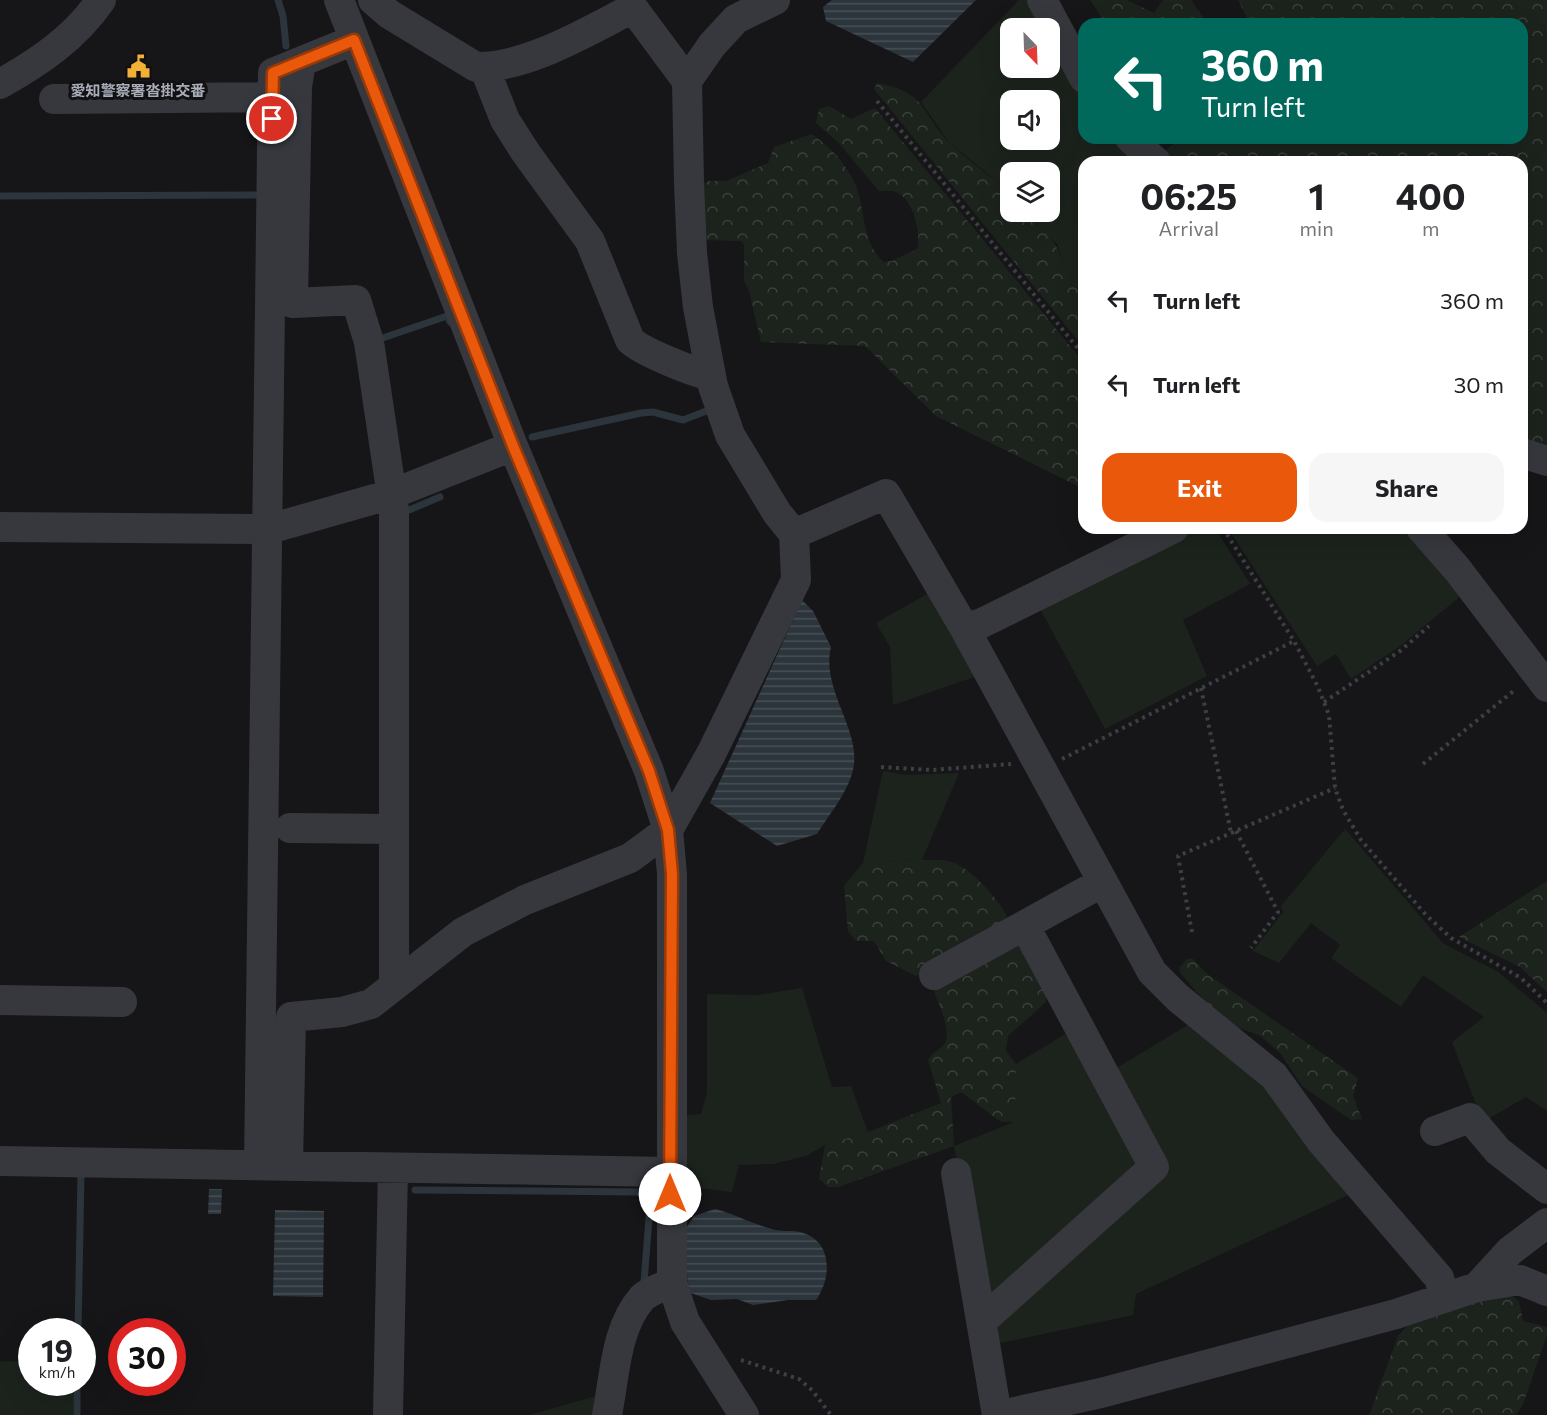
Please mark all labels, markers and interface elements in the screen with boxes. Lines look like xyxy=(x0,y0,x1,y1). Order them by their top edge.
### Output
north arrow xyxy=(1000,18,1060,78)
map controls xyxy=(1000,18,1060,222)
text: 360 m xyxy=(1201,38,1324,90)
icon: left xyxy=(1102,42,1180,120)
public building icon: 愛知警察署沓掛交番 xyxy=(125,54,151,80)
place label: 愛知警察署沓掛交番 xyxy=(70,81,206,99)
button: sound xyxy=(1000,90,1060,150)
text: Turn left xyxy=(1201,90,1305,123)
pin xyxy=(246,93,297,144)
icon: arrive xyxy=(255,102,288,135)
button: layers xyxy=(1000,162,1060,222)
text: 06:25 xyxy=(1140,173,1237,217)
text: 1 xyxy=(1308,173,1325,217)
text: 400 xyxy=(1396,173,1466,217)
text: Arrival xyxy=(1159,216,1219,240)
text: min xyxy=(1300,216,1334,240)
text: m xyxy=(1422,216,1440,240)
icon: left xyxy=(1102,284,1135,317)
text: Turn left xyxy=(1153,287,1240,314)
text: 360 m xyxy=(1440,287,1504,314)
icon: left xyxy=(1102,368,1135,401)
text: Turn left xyxy=(1153,371,1240,398)
text: 30 m xyxy=(1454,371,1504,398)
button: Exit xyxy=(1102,453,1297,522)
button: Share xyxy=(1309,453,1504,522)
position arrow xyxy=(638,1162,702,1226)
speed limit sign: 30 xyxy=(108,1318,186,1396)
text: 19 xyxy=(41,1331,73,1368)
text: km/h xyxy=(39,1363,75,1381)

